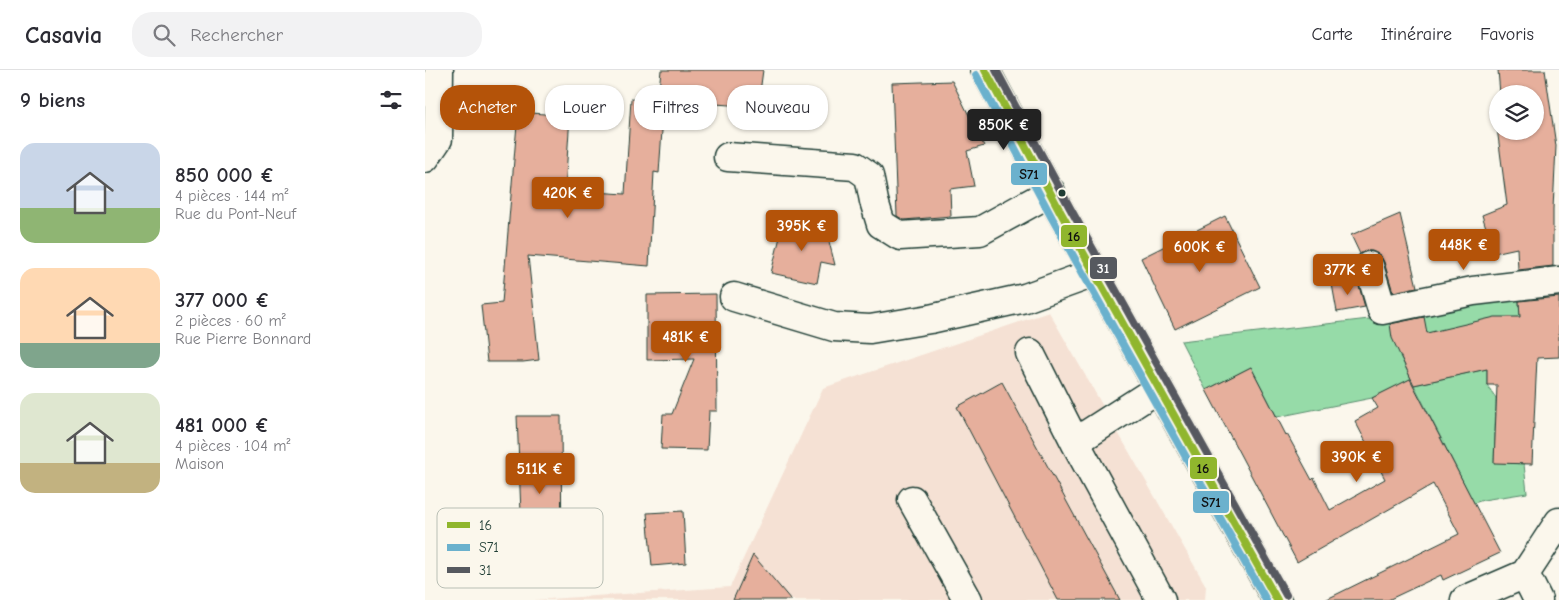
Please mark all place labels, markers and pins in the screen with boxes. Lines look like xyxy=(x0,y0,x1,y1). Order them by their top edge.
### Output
pin: 850K € xyxy=(963,108,1045,151)
pin: 420K € xyxy=(527,176,609,219)
unlabelled marker xyxy=(1057,188,1067,198)
pin: 395K € xyxy=(761,210,843,252)
pin: 448K € xyxy=(1423,228,1505,271)
pin: 600K € xyxy=(1159,230,1241,273)
pin: 377K € xyxy=(1307,254,1389,296)
pin: 481K € xyxy=(645,320,727,363)
pin: 390K € xyxy=(1316,440,1398,483)
pin: 511K € xyxy=(499,452,581,495)

